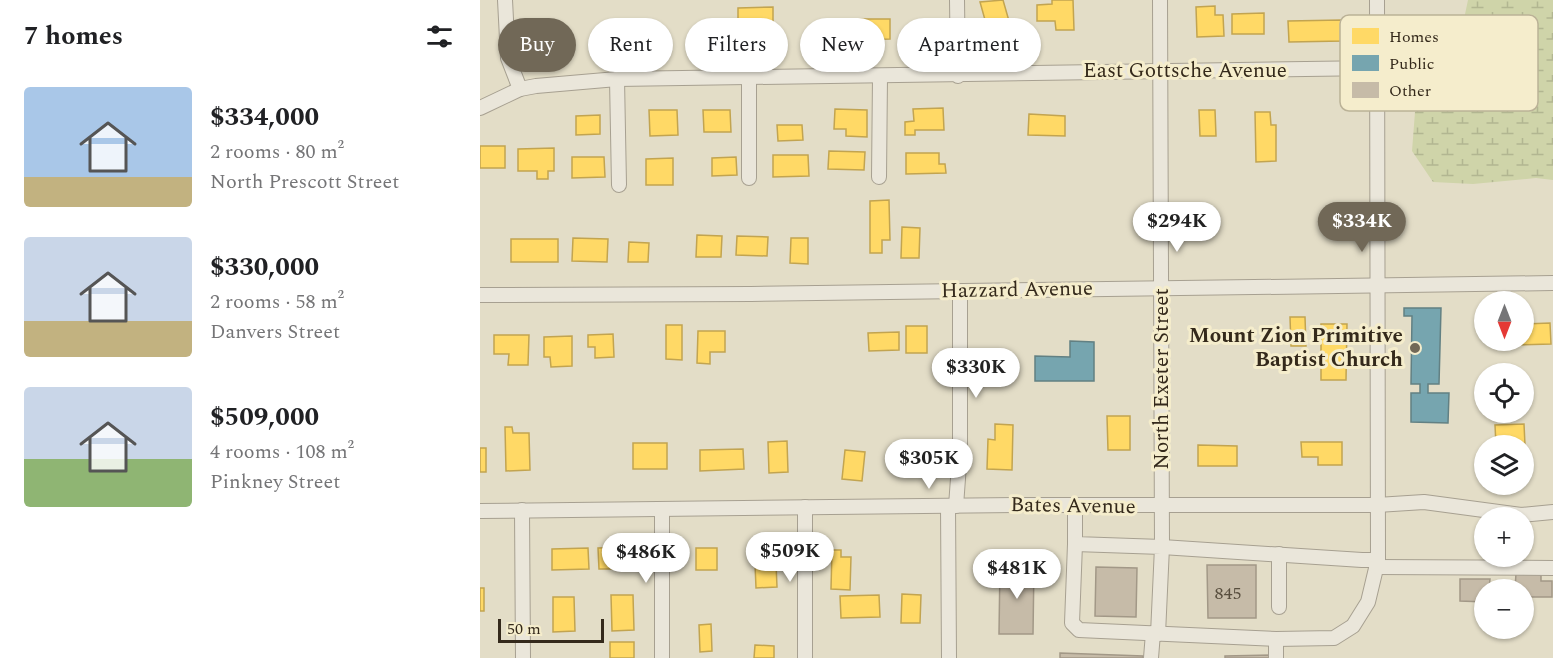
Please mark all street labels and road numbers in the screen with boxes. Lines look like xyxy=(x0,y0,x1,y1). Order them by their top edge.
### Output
street label: East Gottsche Avenue xyxy=(1083,55,1287,87)
street label: Hazzard Avenue xyxy=(941,273,1093,307)
street label: North Exeter Street xyxy=(1146,288,1178,470)
street label: Bates Avenue xyxy=(1010,489,1136,523)

